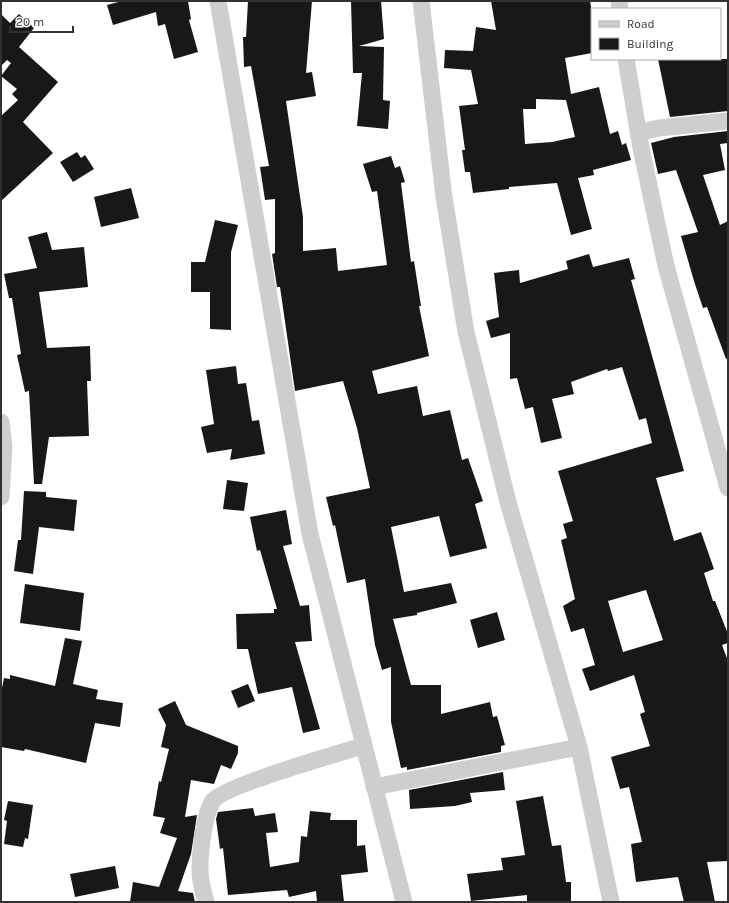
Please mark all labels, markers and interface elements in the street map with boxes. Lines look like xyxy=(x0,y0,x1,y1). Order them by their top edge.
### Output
scale bar xyxy=(10,8,73,34)
legend xyxy=(591,8,721,60)
text: 20 m xyxy=(16,15,44,29)
text: Road xyxy=(627,17,655,31)
text: Building xyxy=(627,37,674,51)

